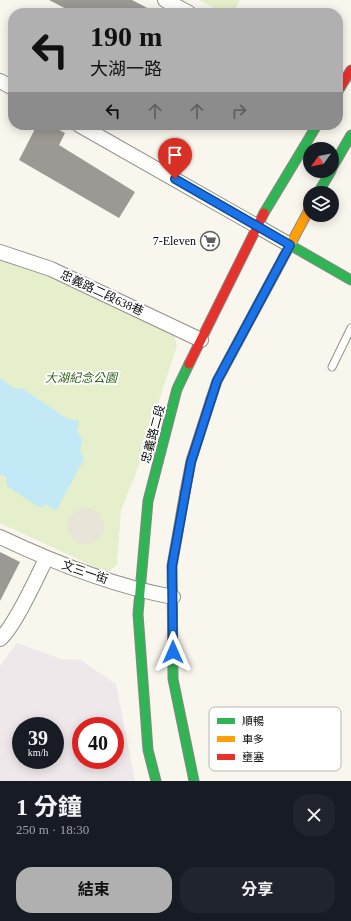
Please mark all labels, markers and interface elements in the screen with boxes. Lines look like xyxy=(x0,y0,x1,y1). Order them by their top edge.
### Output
text: 190 m xyxy=(90,21,162,52)
icon: left xyxy=(24,24,76,76)
text: 大湖一路 xyxy=(90,59,162,79)
icon: left xyxy=(102,100,124,122)
icon: ahead xyxy=(144,100,166,122)
icon: ahead xyxy=(186,100,208,122)
icon: right xyxy=(228,100,250,122)
pin xyxy=(158,138,192,179)
north arrow xyxy=(303,142,339,178)
map controls xyxy=(303,142,339,222)
icon: arrive xyxy=(164,144,186,166)
button: layers xyxy=(303,186,339,222)
supermarket icon: 7-Eleven xyxy=(199,230,221,252)
place label: 7-Eleven xyxy=(153,234,196,248)
street label: 忠義路二段638巷 xyxy=(58,268,146,318)
park label: 大湖紀念公園 xyxy=(45,371,119,385)
street label: 忠義路二段 xyxy=(138,403,168,465)
street label: 文三一街 xyxy=(60,558,110,586)
position arrow xyxy=(152,631,194,673)
legend xyxy=(209,707,341,771)
text: 順暢 xyxy=(242,715,264,727)
speed limit sign: 40 xyxy=(72,717,124,769)
text: 39 xyxy=(28,727,48,749)
text: 車多 xyxy=(242,733,264,745)
text: km/h xyxy=(28,747,48,758)
text: 壅塞 xyxy=(242,751,264,763)
text: 1 分鐘 xyxy=(16,794,82,820)
button: close xyxy=(293,794,335,836)
text: 250 m · 18:30 xyxy=(16,822,89,837)
button: 結束 xyxy=(16,867,172,913)
button: 分享 xyxy=(180,867,335,913)

